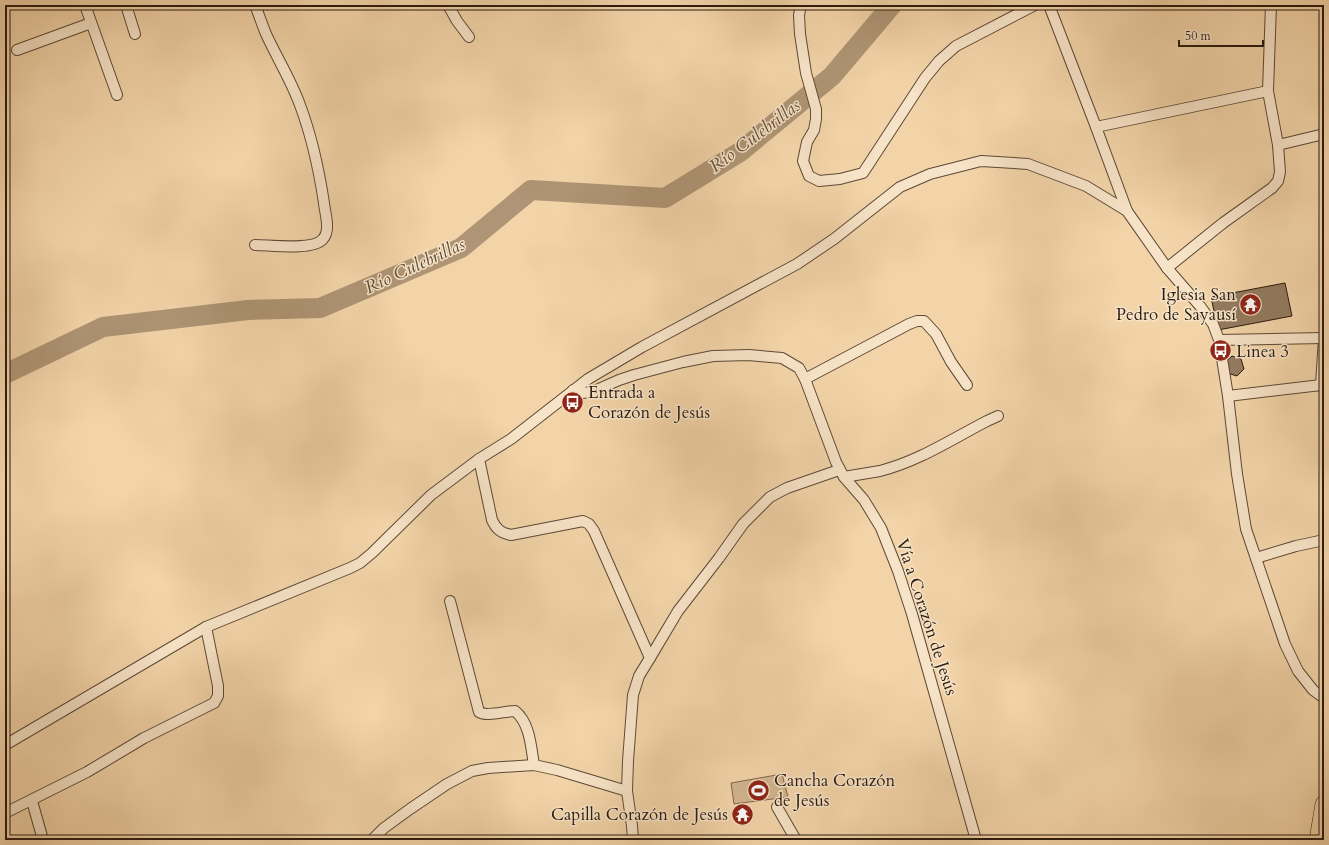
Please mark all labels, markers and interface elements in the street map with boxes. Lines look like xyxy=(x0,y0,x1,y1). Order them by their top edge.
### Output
scale bar xyxy=(1179,22,1263,48)
text: 50 m xyxy=(1185,28,1212,44)
water label: Río Culebrillas xyxy=(704,93,806,179)
water label: Río Culebrillas xyxy=(361,232,469,300)
place label: Iglesia San Pedro de Sayausí xyxy=(1116,283,1236,326)
temple icon: Iglesia San Pedro de Sayausí xyxy=(1238,291,1264,317)
bus stop icon: Linea 3 xyxy=(1208,338,1234,364)
place label: Linea 3 xyxy=(1236,340,1289,363)
place label: Entrada a Corazón de Jesús xyxy=(588,381,711,424)
bus stop icon: Entrada a Corazón de Jesús xyxy=(559,389,585,415)
street label: Vía a Corazón de Jesús xyxy=(891,536,963,699)
place label: Cancha Corazón de Jesús xyxy=(774,769,896,812)
sports icon: Cancha Corazón de Jesús xyxy=(746,777,772,803)
temple icon: Capilla Corazón de Jesús xyxy=(730,801,756,827)
place label: Capilla Corazón de Jesús xyxy=(551,803,728,826)

